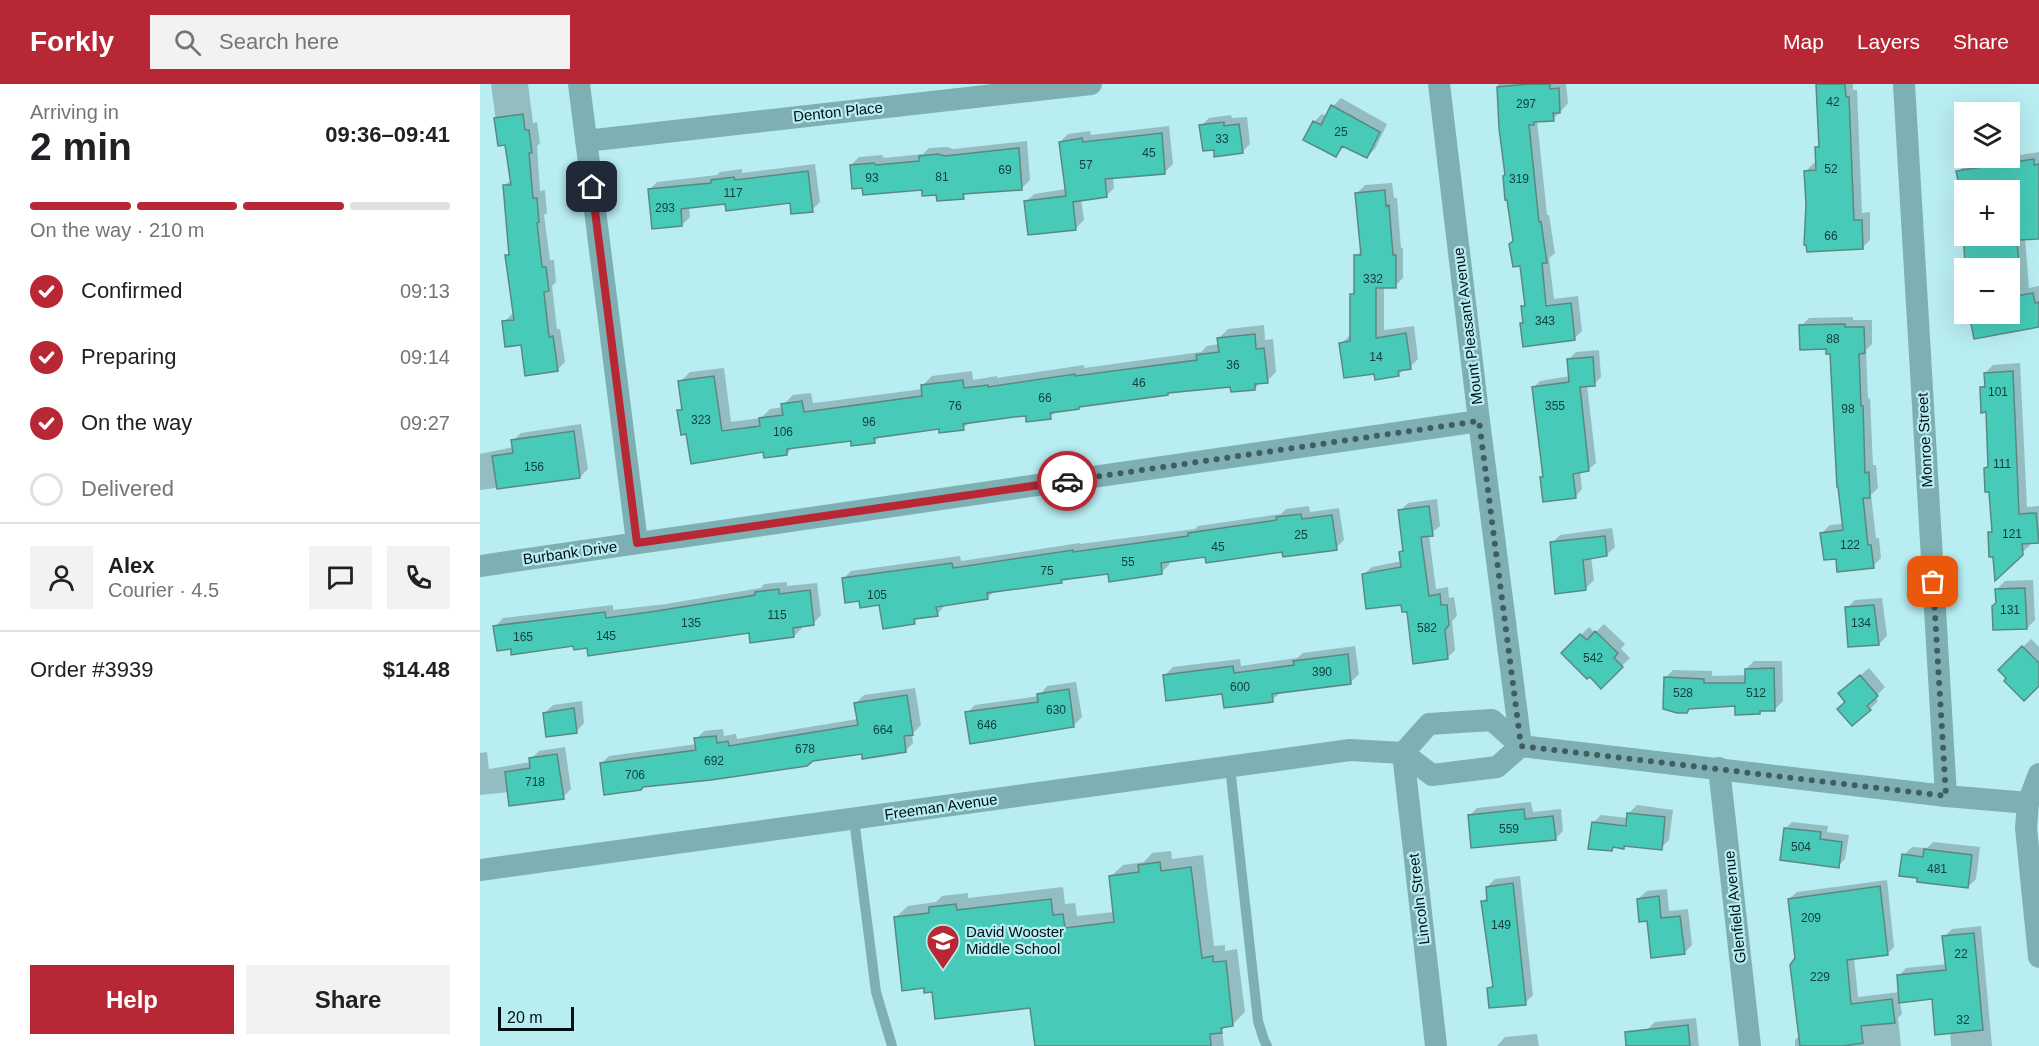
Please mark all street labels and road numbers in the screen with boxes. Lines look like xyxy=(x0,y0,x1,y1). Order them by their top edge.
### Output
street label: Denton Place xyxy=(792,98,884,125)
street label: Mount Pleasant Avenue xyxy=(1449,247,1486,406)
street label: Monroe Street xyxy=(1913,391,1935,488)
street label: Burbank Drive xyxy=(522,537,618,568)
street label: Freeman Avenue xyxy=(883,790,999,823)
street label: Glenfield Avenue xyxy=(1720,850,1749,964)
street label: Lincoln Street xyxy=(1404,852,1433,946)

